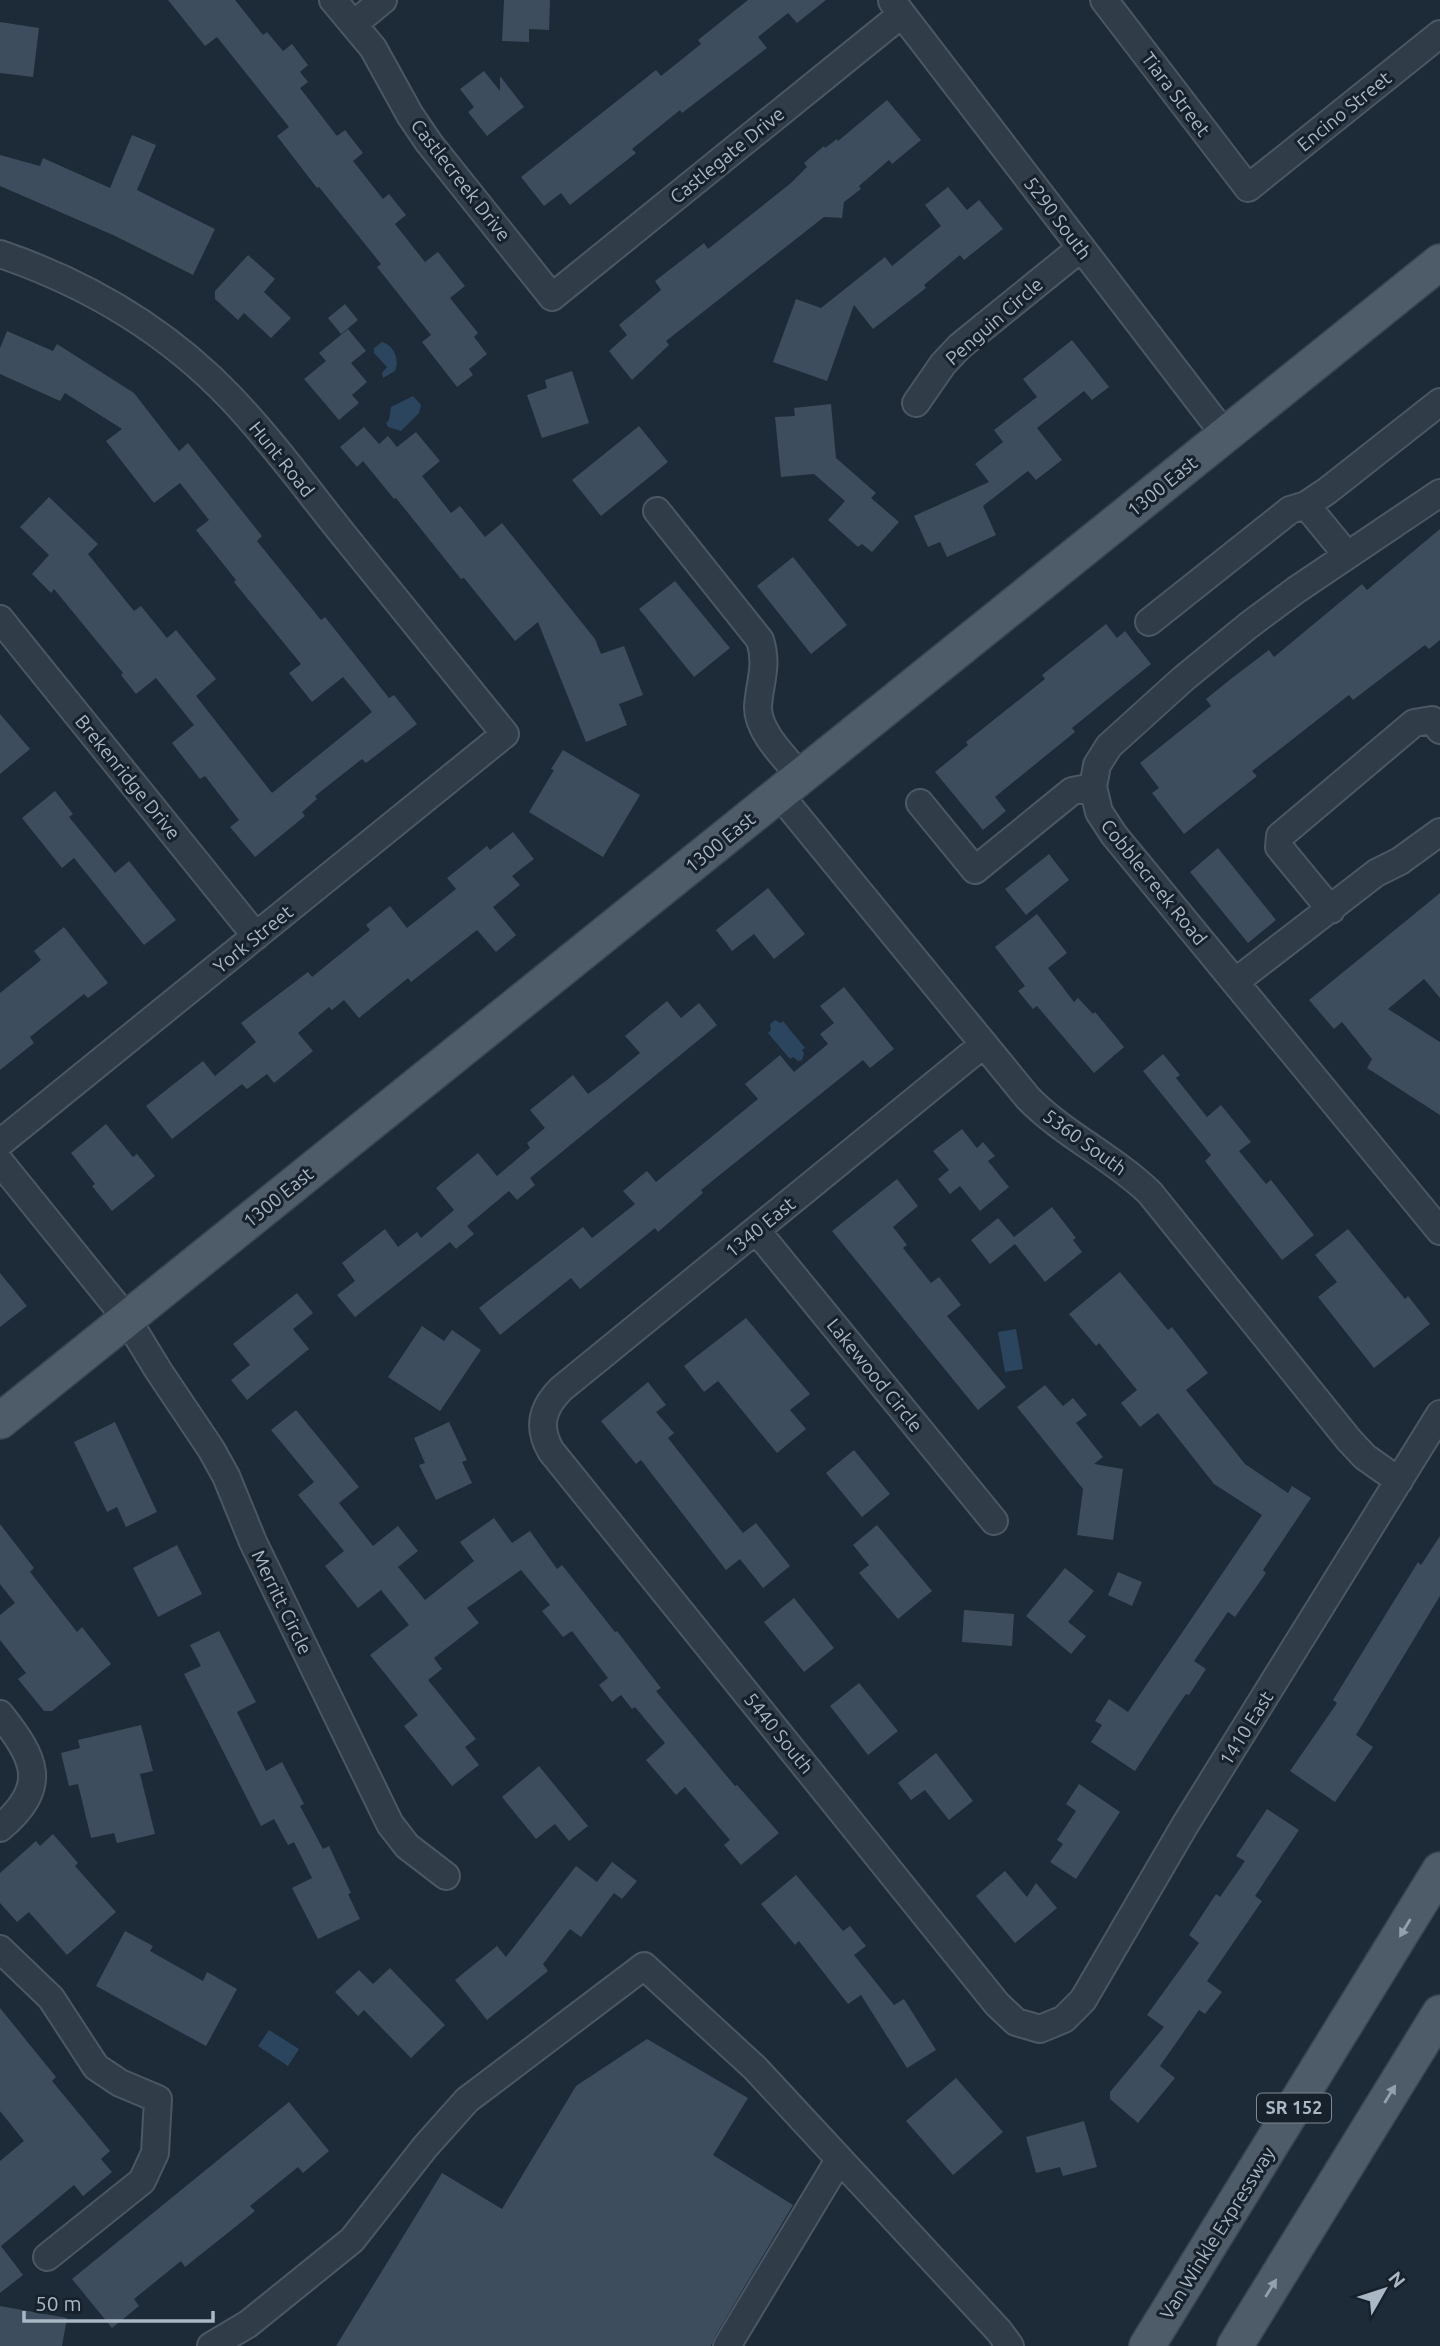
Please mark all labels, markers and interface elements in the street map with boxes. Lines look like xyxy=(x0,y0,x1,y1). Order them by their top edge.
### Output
street label: Tiara Street xyxy=(1137,48,1215,141)
street label: Encino Street xyxy=(1293,66,1396,156)
street label: Castlegate Drive xyxy=(665,102,789,208)
street label: Castlecreek Drive xyxy=(407,115,515,245)
street label: 5290 South xyxy=(1020,172,1096,264)
street label: Penguin Circle xyxy=(941,273,1047,369)
street label: Hunt Road xyxy=(245,417,319,501)
street label: 1300 East xyxy=(1123,451,1202,521)
street label: Brekenridge Drive xyxy=(71,710,185,844)
street label: 1300 East xyxy=(681,807,760,877)
street label: Cobblecreek Road xyxy=(1097,815,1211,949)
street label: York Street xyxy=(209,900,297,978)
street label: 5360 South xyxy=(1039,1104,1131,1180)
street label: 1300 East xyxy=(239,1162,318,1232)
street label: 1340 East xyxy=(721,1192,800,1262)
street label: Lakewood Circle xyxy=(823,1314,927,1436)
street label: Merritt Circle xyxy=(247,1546,317,1658)
street label: 1410 East xyxy=(1215,1686,1278,1769)
street label: 5440 South xyxy=(740,1688,818,1778)
one-way arrow xyxy=(1398,1919,1411,1938)
one-way arrow xyxy=(1384,2084,1397,2104)
road number: SR 152 xyxy=(1257,2094,1331,2122)
street label: Van Winkle Expressway xyxy=(1155,2143,1279,2323)
north arrow xyxy=(1349,2255,1419,2325)
text: N xyxy=(1384,2267,1410,2292)
one-way arrow xyxy=(1265,2278,1278,2297)
scale bar xyxy=(24,2280,214,2324)
text: 50 m xyxy=(35,2291,82,2315)

